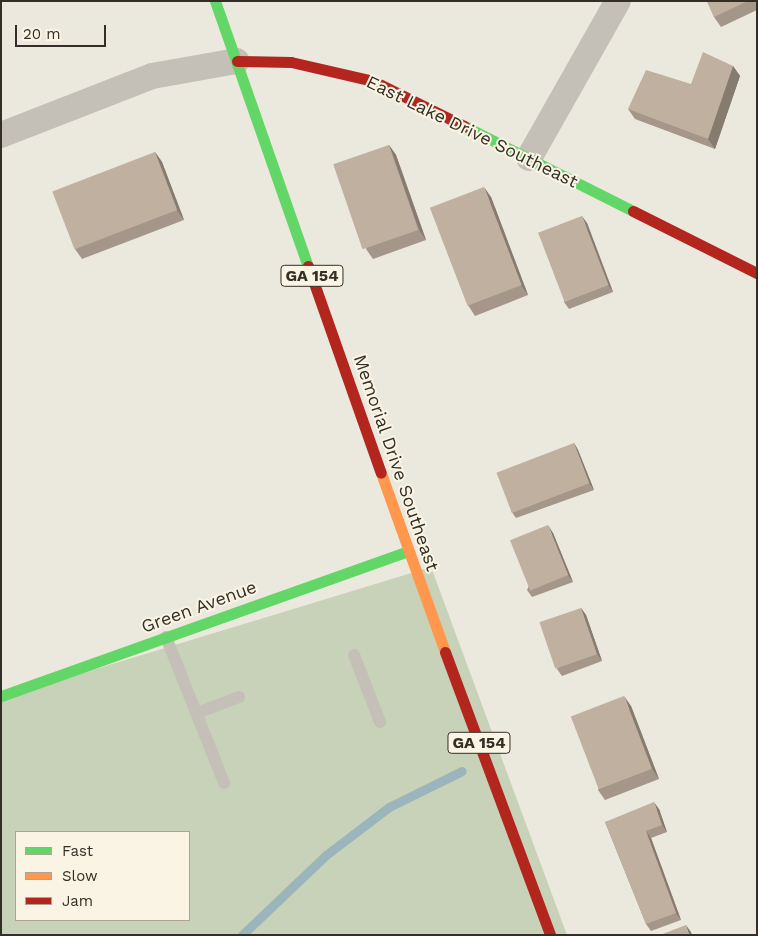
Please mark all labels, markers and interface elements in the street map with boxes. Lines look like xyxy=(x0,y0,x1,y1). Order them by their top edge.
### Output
scale bar xyxy=(18,15,109,47)
text: 20 m xyxy=(23,25,61,43)
street label: East Lake Drive Southeast xyxy=(363,71,581,193)
road number: GA 154 xyxy=(280,262,344,290)
street label: Memorial Drive Southeast xyxy=(349,352,443,574)
street label: Green Avenue xyxy=(138,576,260,638)
road number: GA 154 xyxy=(446,730,512,756)
legend xyxy=(15,831,190,921)
text: Fast xyxy=(62,842,93,860)
text: Slow xyxy=(62,867,98,885)
text: Jam xyxy=(62,892,93,910)

